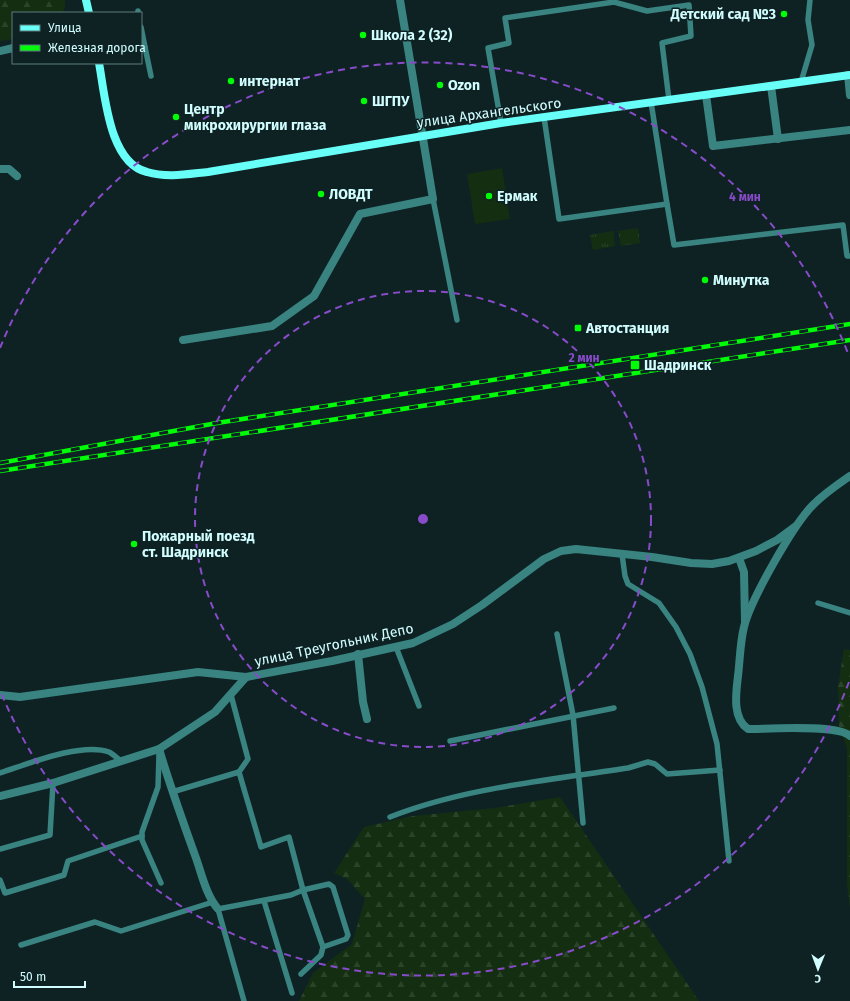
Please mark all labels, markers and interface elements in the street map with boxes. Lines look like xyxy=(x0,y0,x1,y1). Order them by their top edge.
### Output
place label: Детский сад №3 xyxy=(670,6,776,23)
marker: Детский сад №3 xyxy=(779,9,789,19)
legend xyxy=(12,12,142,64)
text: Улица xyxy=(48,21,82,35)
place label: Школа 2 (32) xyxy=(371,27,453,44)
marker: Школа 2 (32) xyxy=(358,30,368,40)
text: Железная дорога xyxy=(48,41,146,55)
place label: интернат xyxy=(239,73,300,90)
marker: интернат xyxy=(226,76,236,86)
place label: Ozon xyxy=(448,77,480,94)
marker: Ozon xyxy=(435,80,445,90)
place label: ШГПУ xyxy=(372,93,410,110)
street label: улица Архангельского xyxy=(416,94,562,132)
marker: ШГПУ xyxy=(359,96,369,106)
place label: Центр микрохирургии глаза xyxy=(184,101,327,134)
marker: Центр микрохирургии глаза xyxy=(171,112,181,122)
place label: ЛОВДТ xyxy=(329,186,373,203)
place label: Ермак xyxy=(497,188,538,205)
marker: ЛОВДТ xyxy=(316,189,326,199)
text: 4 мин xyxy=(729,190,761,204)
marker: Ермак xyxy=(484,191,494,201)
place label: Минутка xyxy=(713,272,770,289)
marker: Минутка xyxy=(700,275,710,285)
place label: Автостанция xyxy=(585,320,669,337)
marker: Автостанция xyxy=(573,323,583,333)
text: 2 мин xyxy=(568,351,600,365)
place label: Шадринск xyxy=(644,357,712,374)
marker: Шадринск xyxy=(629,359,641,371)
centre of rings xyxy=(416,512,430,526)
place label: Пожарный поезд ст. Шадринск xyxy=(142,528,255,561)
marker: Пожарный поезд ст. Шадринск xyxy=(129,539,139,549)
street label: улица Треугольник Депо xyxy=(253,620,415,670)
north arrow xyxy=(798,949,838,989)
scale bar xyxy=(14,963,85,989)
text: 50 m xyxy=(20,970,46,984)
text: С xyxy=(814,972,821,985)

